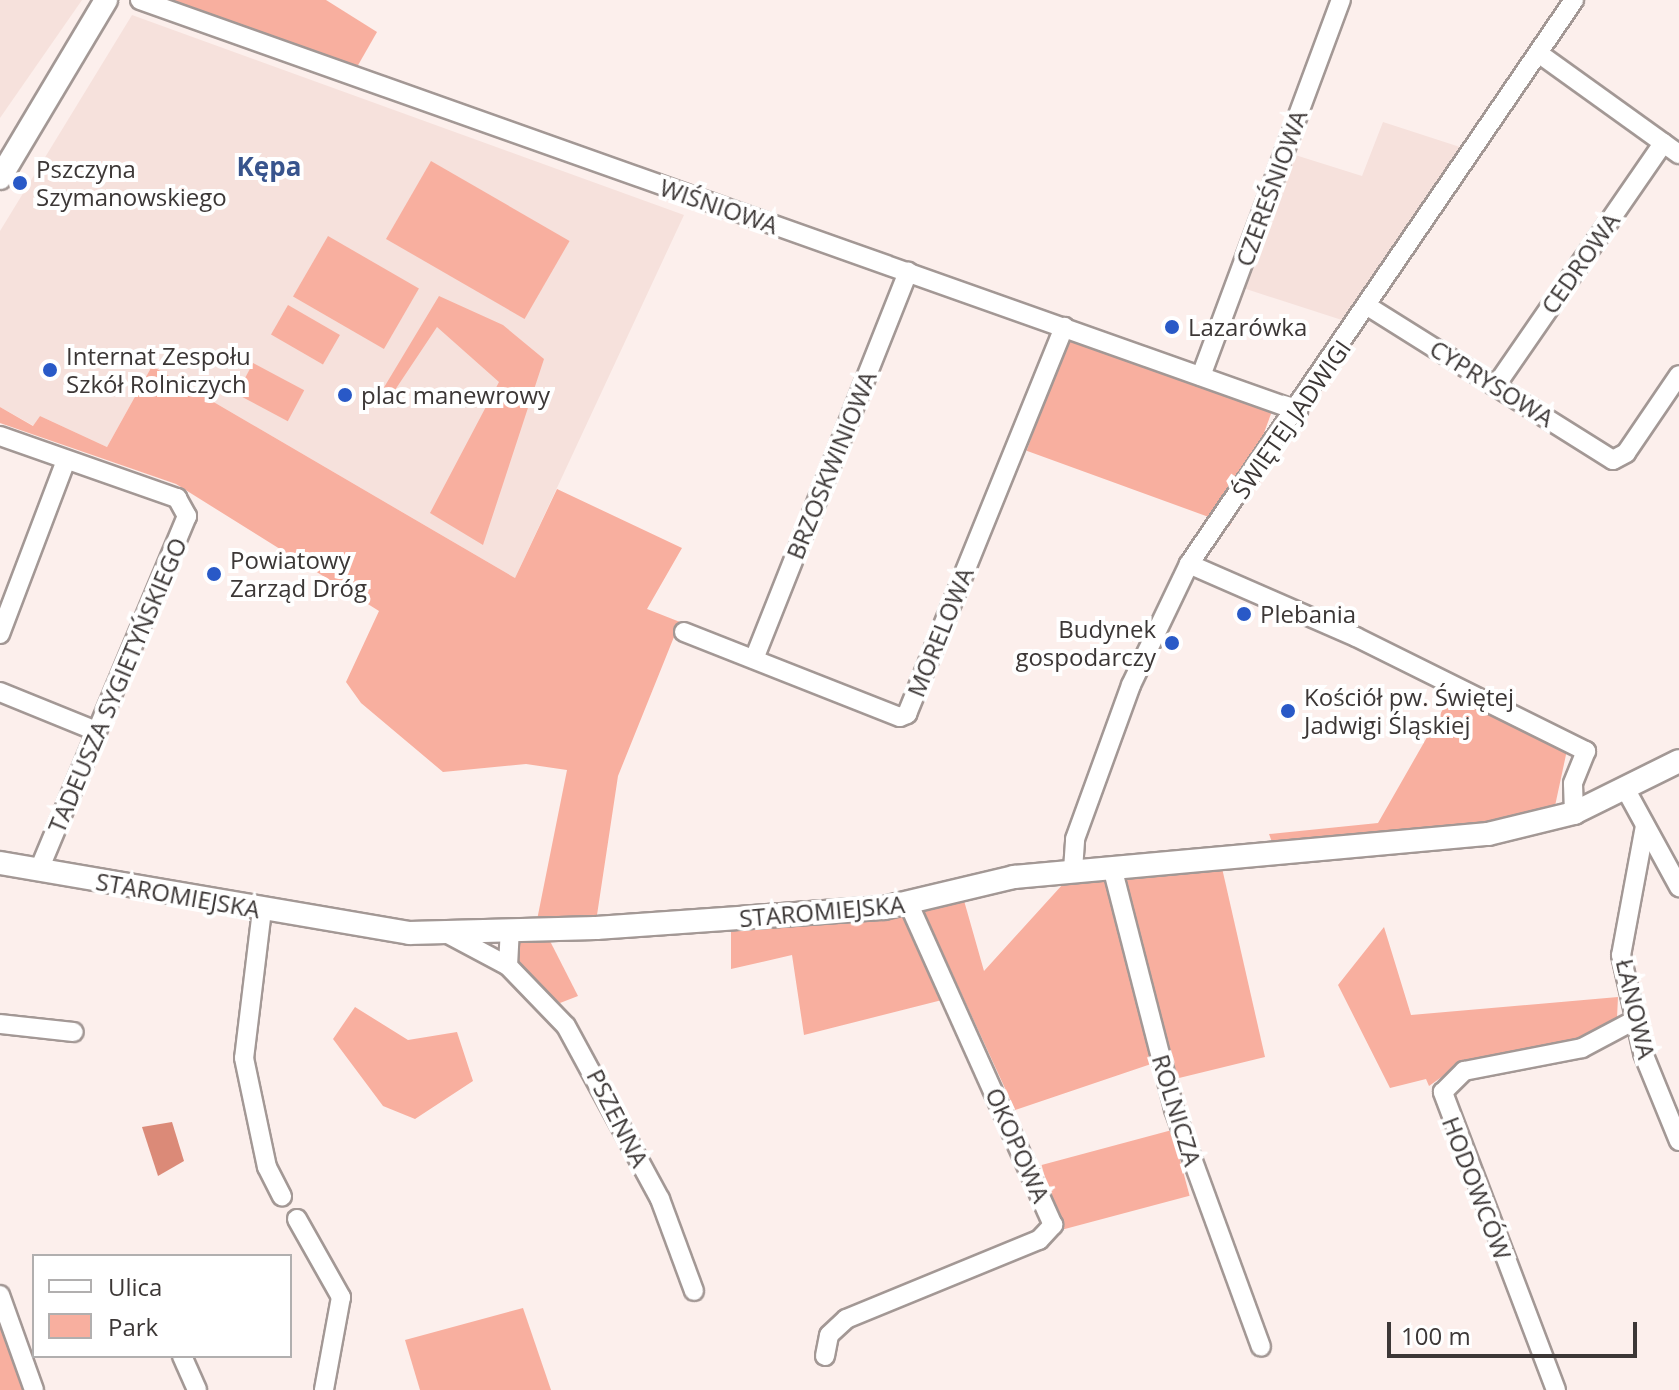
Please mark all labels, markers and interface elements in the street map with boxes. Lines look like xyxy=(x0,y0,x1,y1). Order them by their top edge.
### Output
street label: CZEREŚNIOWA xyxy=(1229,106,1313,270)
district label: Kępa xyxy=(237,151,301,183)
place label: Pszczyna Szymanowskiego xyxy=(36,155,227,211)
street label: WIŚNIOWA xyxy=(656,172,782,240)
marker: Pszczyna Szymanowskiego xyxy=(11,174,29,192)
street label: CEDROWA xyxy=(1535,207,1625,319)
place label: Lazarówka xyxy=(1188,313,1307,341)
marker: Lazarówka xyxy=(1163,318,1181,336)
street label: ŚWIĘTEJ JADWIGI xyxy=(1226,334,1356,504)
street label: CYPRYSOWA xyxy=(1425,334,1559,432)
place label: Internat Zespołu Szkół Rolniczych xyxy=(66,342,251,398)
marker: Internat Zespołu Szkół Rolniczych xyxy=(41,361,59,379)
street label: BRZOSKWINIOWA xyxy=(780,367,882,563)
place label: plac manewrowy xyxy=(361,381,550,409)
marker: plac manewrowy xyxy=(336,386,354,404)
street label: TADEUSZA SYGIETYŃSKIEGO xyxy=(42,533,192,837)
place label: Powiatowy Zarząd Dróg xyxy=(230,546,367,602)
street label: MORELOWA xyxy=(901,563,979,701)
marker: Powiatowy Zarząd Dróg xyxy=(205,565,223,583)
place label: Plebania xyxy=(1260,600,1356,628)
marker: Plebania xyxy=(1235,605,1253,623)
place label: Budynek gospodarczy xyxy=(1015,615,1156,671)
marker: Budynek gospodarczy xyxy=(1163,634,1181,652)
place label: Kościół pw. Świętej Jadwigi Śląskiej xyxy=(1304,683,1514,739)
marker: Kościół pw. Świętej Jadwigi Śląskiej xyxy=(1279,702,1297,720)
street label: STAROMIEJSKA xyxy=(94,866,262,924)
street label: STAROMIEJSKA xyxy=(738,889,906,933)
street label: ŁANOWA xyxy=(1611,956,1661,1062)
street label: ROLNICZA xyxy=(1146,1051,1208,1169)
street label: PSZENNA xyxy=(581,1064,655,1172)
street label: OKOPOWA xyxy=(980,1083,1056,1207)
street label: HODOWCÓW xyxy=(1437,1113,1517,1263)
legend xyxy=(32,1254,292,1358)
text: Ulica xyxy=(108,1270,162,1303)
scale bar xyxy=(1391,1306,1641,1356)
text: Park xyxy=(108,1310,158,1343)
text: 100 m xyxy=(1401,1319,1471,1352)

